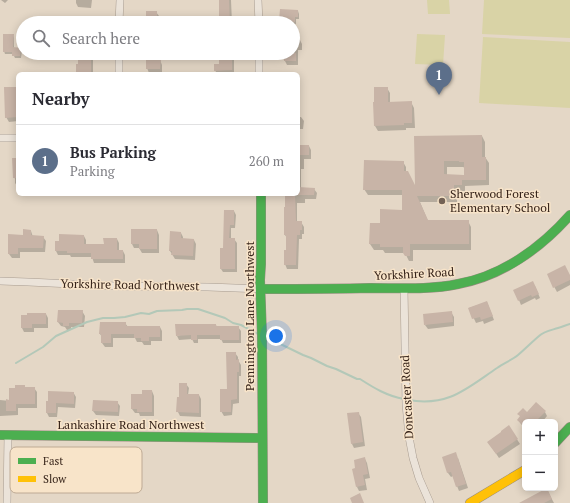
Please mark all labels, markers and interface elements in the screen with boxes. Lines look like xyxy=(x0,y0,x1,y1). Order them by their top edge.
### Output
search box xyxy=(16,16,300,60)
icon: search xyxy=(30,27,52,49)
text: Search here xyxy=(62,28,140,48)
pin: 1 xyxy=(426,62,452,95)
text: Nearby xyxy=(32,87,90,110)
text: Bus Parking xyxy=(70,142,156,162)
text: 1 xyxy=(41,152,49,170)
text: 260 m xyxy=(249,152,284,170)
text: Parking xyxy=(70,162,114,180)
place label: Sherwood Forest Elementary School xyxy=(450,186,551,215)
marker: Sherwood Forest Elementary School xyxy=(437,196,447,206)
street label: Pennington Lane Northwest xyxy=(242,241,257,391)
street label: Yorkshire Road xyxy=(374,264,455,283)
street label: Yorkshire Road Northwest xyxy=(60,276,200,293)
your location xyxy=(266,326,286,346)
street label: Doncaster Road xyxy=(397,354,416,439)
street label: Lankashire Road Northwest xyxy=(58,417,205,432)
map controls xyxy=(522,419,558,491)
button: + xyxy=(522,419,558,455)
legend xyxy=(10,447,142,493)
text: Fast xyxy=(43,454,63,468)
button: − xyxy=(522,455,558,491)
text: Slow xyxy=(43,472,67,486)

